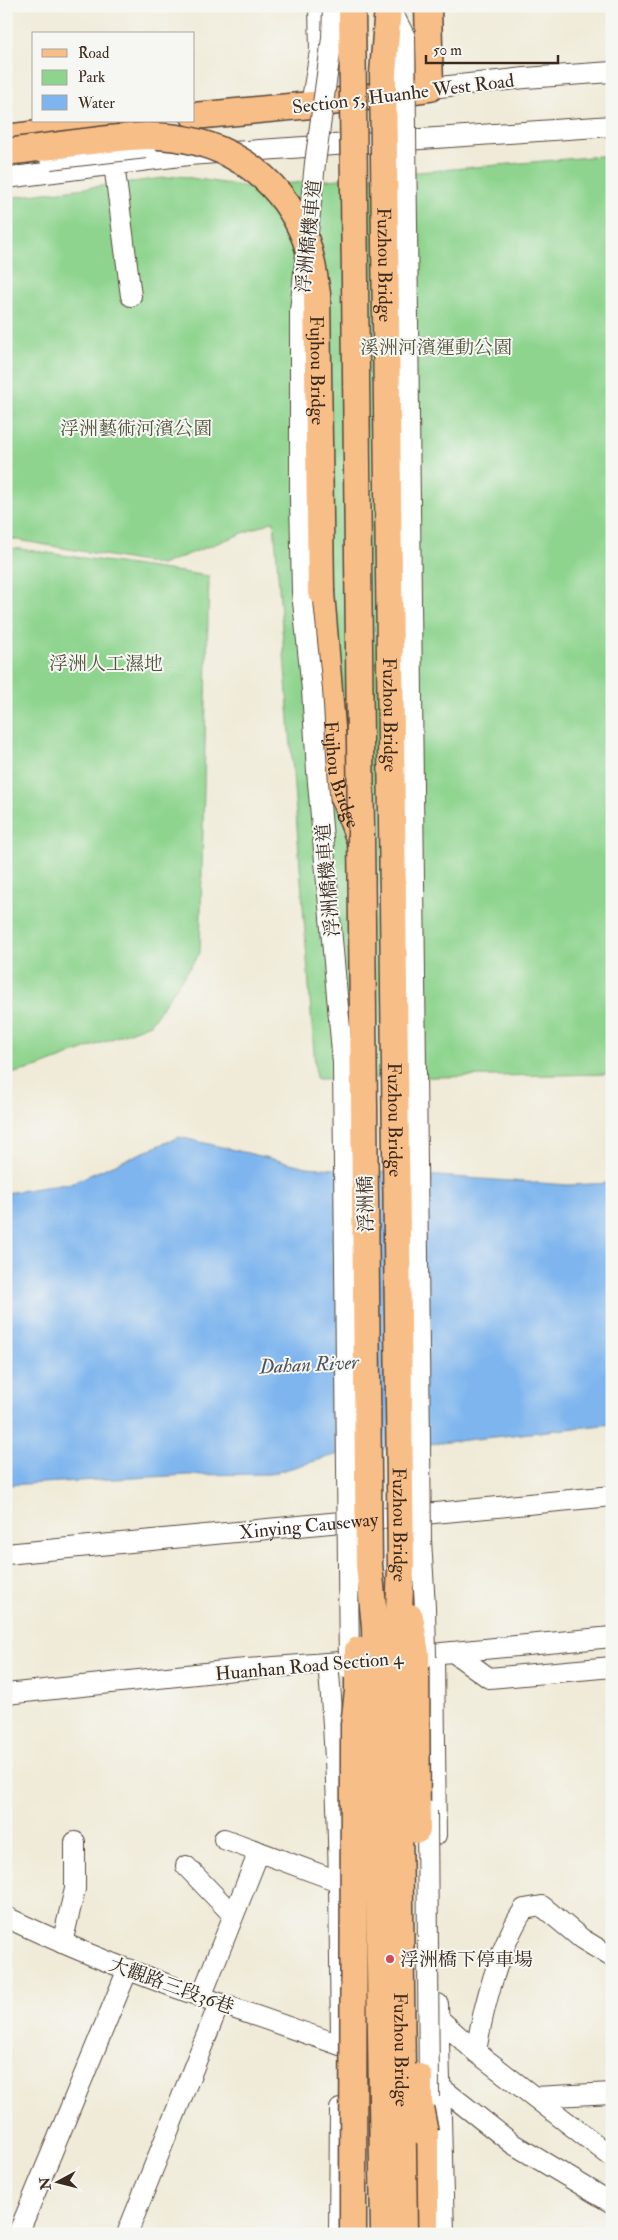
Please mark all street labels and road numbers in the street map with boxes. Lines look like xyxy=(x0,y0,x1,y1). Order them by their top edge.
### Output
street label: Section 5, Huanhe West Road xyxy=(291,68,516,120)
street label: 浮洲橋機車道 xyxy=(291,178,327,294)
street label: Fuzhou Bridge xyxy=(372,207,397,322)
street label: Fujhou Bridge xyxy=(304,315,330,425)
street label: Fuzhou Bridge xyxy=(377,657,402,772)
street label: Fujhou Bridge xyxy=(318,720,365,831)
street label: 浮洲橋機車道 xyxy=(311,822,345,938)
street label: Fuzhou Bridge xyxy=(382,1062,407,1177)
street label: 浮洲橋 xyxy=(354,1175,378,1233)
street label: Fuzhou Bridge xyxy=(387,1467,412,1583)
street label: Xinying Causeway xyxy=(238,1507,380,1545)
street label: Huanhan Road Section 4 xyxy=(214,1646,405,1686)
street label: 大觀路三段36巷 xyxy=(106,1952,237,2020)
street label: Fuzhou Bridge xyxy=(388,1992,413,2107)

